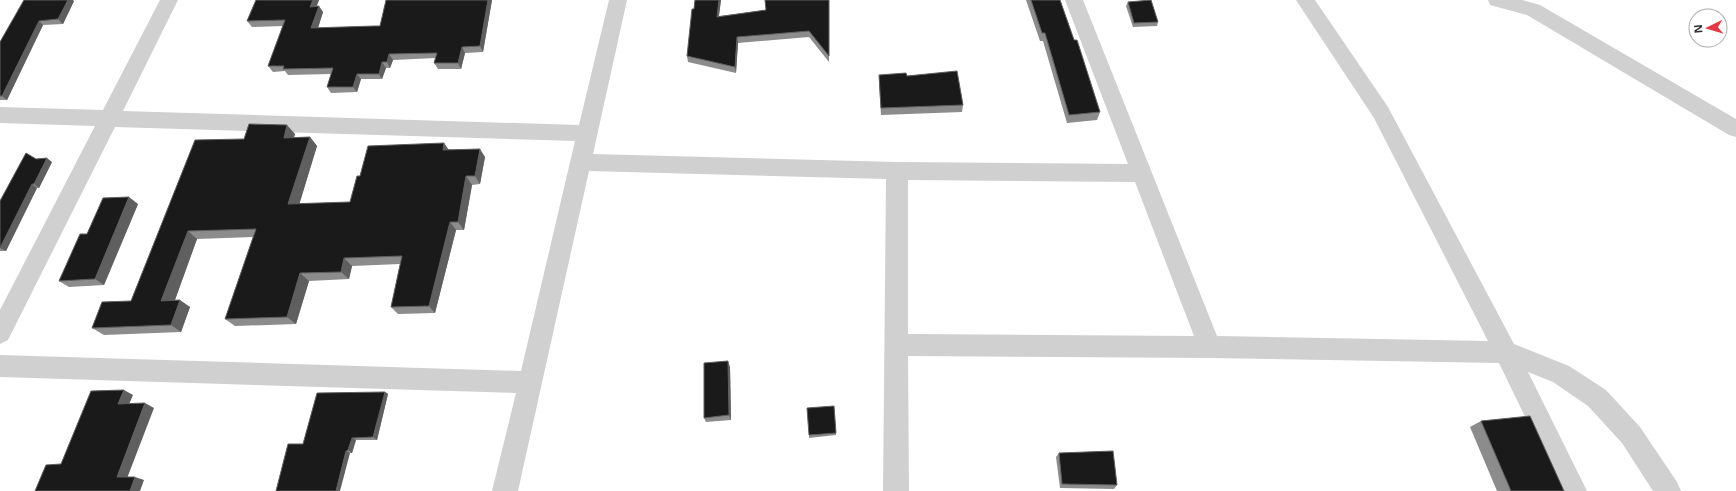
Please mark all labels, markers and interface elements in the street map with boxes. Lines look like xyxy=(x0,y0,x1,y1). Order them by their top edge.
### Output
north arrow xyxy=(1688,8,1728,48)
text: N xyxy=(1690,24,1705,34)

